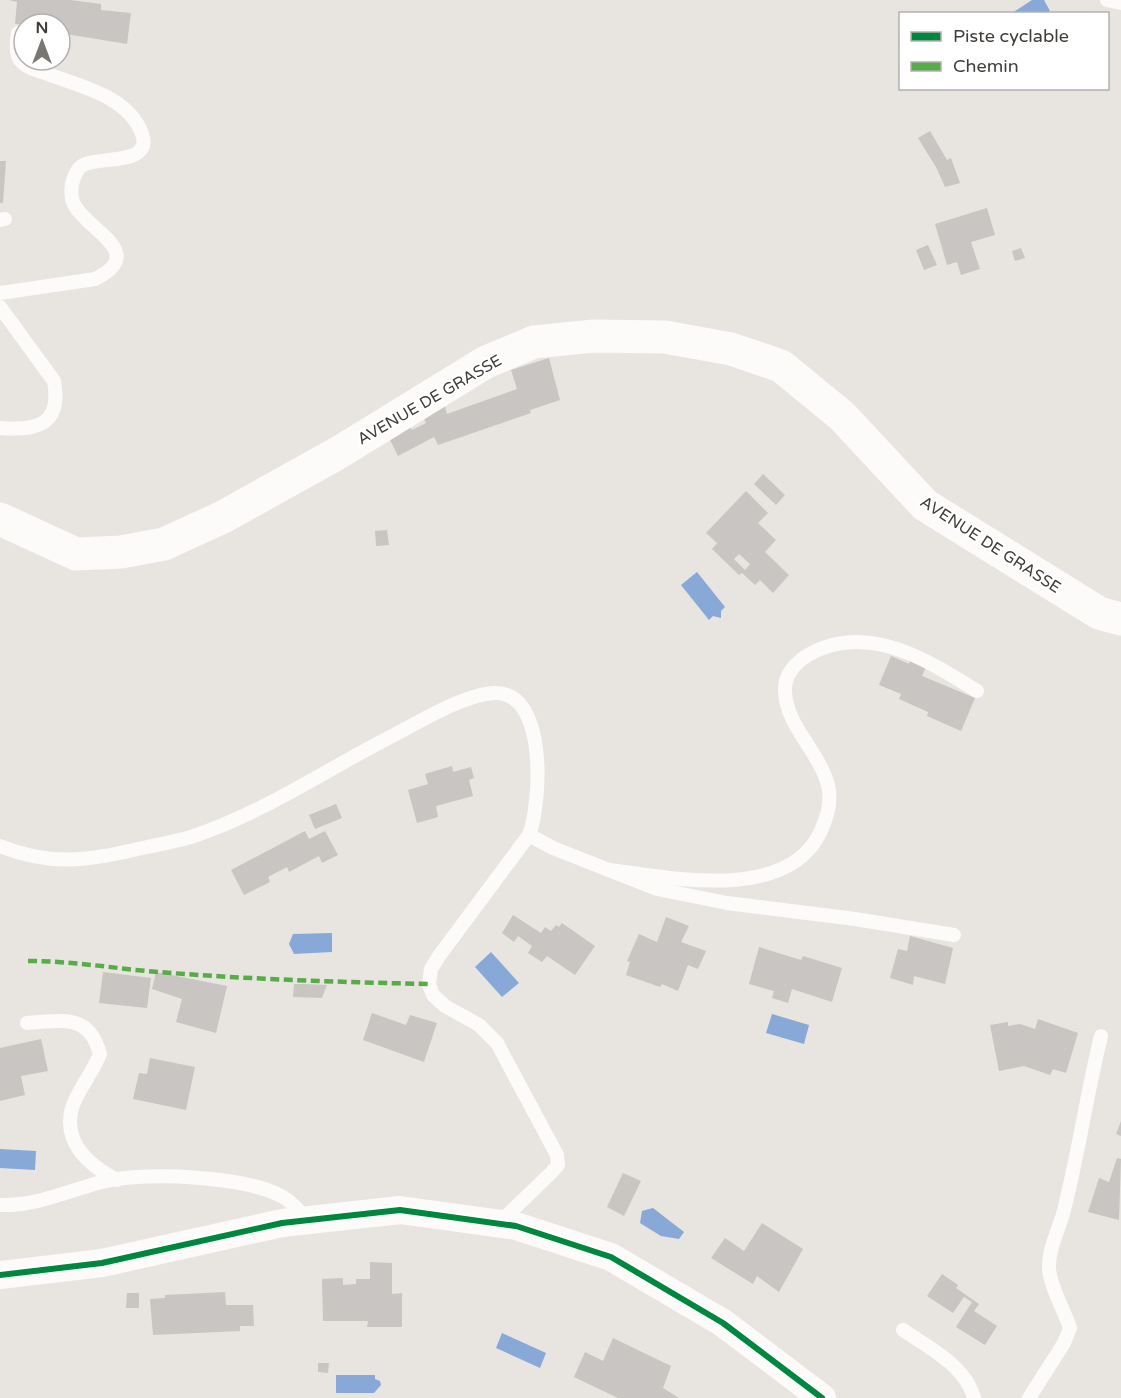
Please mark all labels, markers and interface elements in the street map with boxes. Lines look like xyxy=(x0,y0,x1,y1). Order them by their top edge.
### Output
north arrow xyxy=(12,12,72,72)
legend xyxy=(899,12,1109,90)
text: N xyxy=(36,18,48,38)
text: Piste cyclable xyxy=(953,25,1069,47)
text: Chemin xyxy=(953,55,1019,77)
street label: AVENUE DE GRASSE xyxy=(354,350,505,449)
street label: AVENUE DE GRASSE xyxy=(916,492,1065,598)

